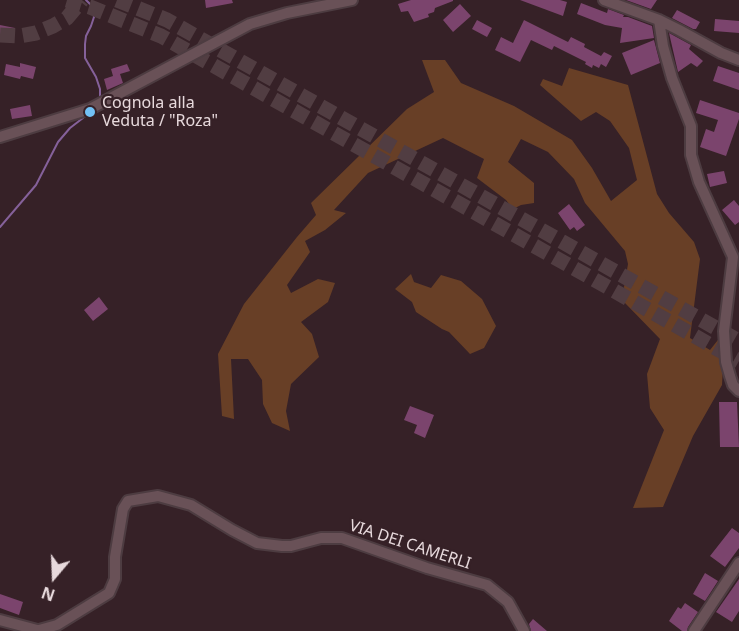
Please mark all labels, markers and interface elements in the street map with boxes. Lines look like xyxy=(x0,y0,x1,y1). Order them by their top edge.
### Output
place label: Cognola alla Veduta / "Roza" xyxy=(102,93,218,131)
marker: Cognola alla Veduta / "Roza" xyxy=(83,105,97,119)
street label: VIA DEI CAMERLI xyxy=(347,516,473,574)
north arrow xyxy=(24,547,84,607)
text: N xyxy=(38,582,58,607)

